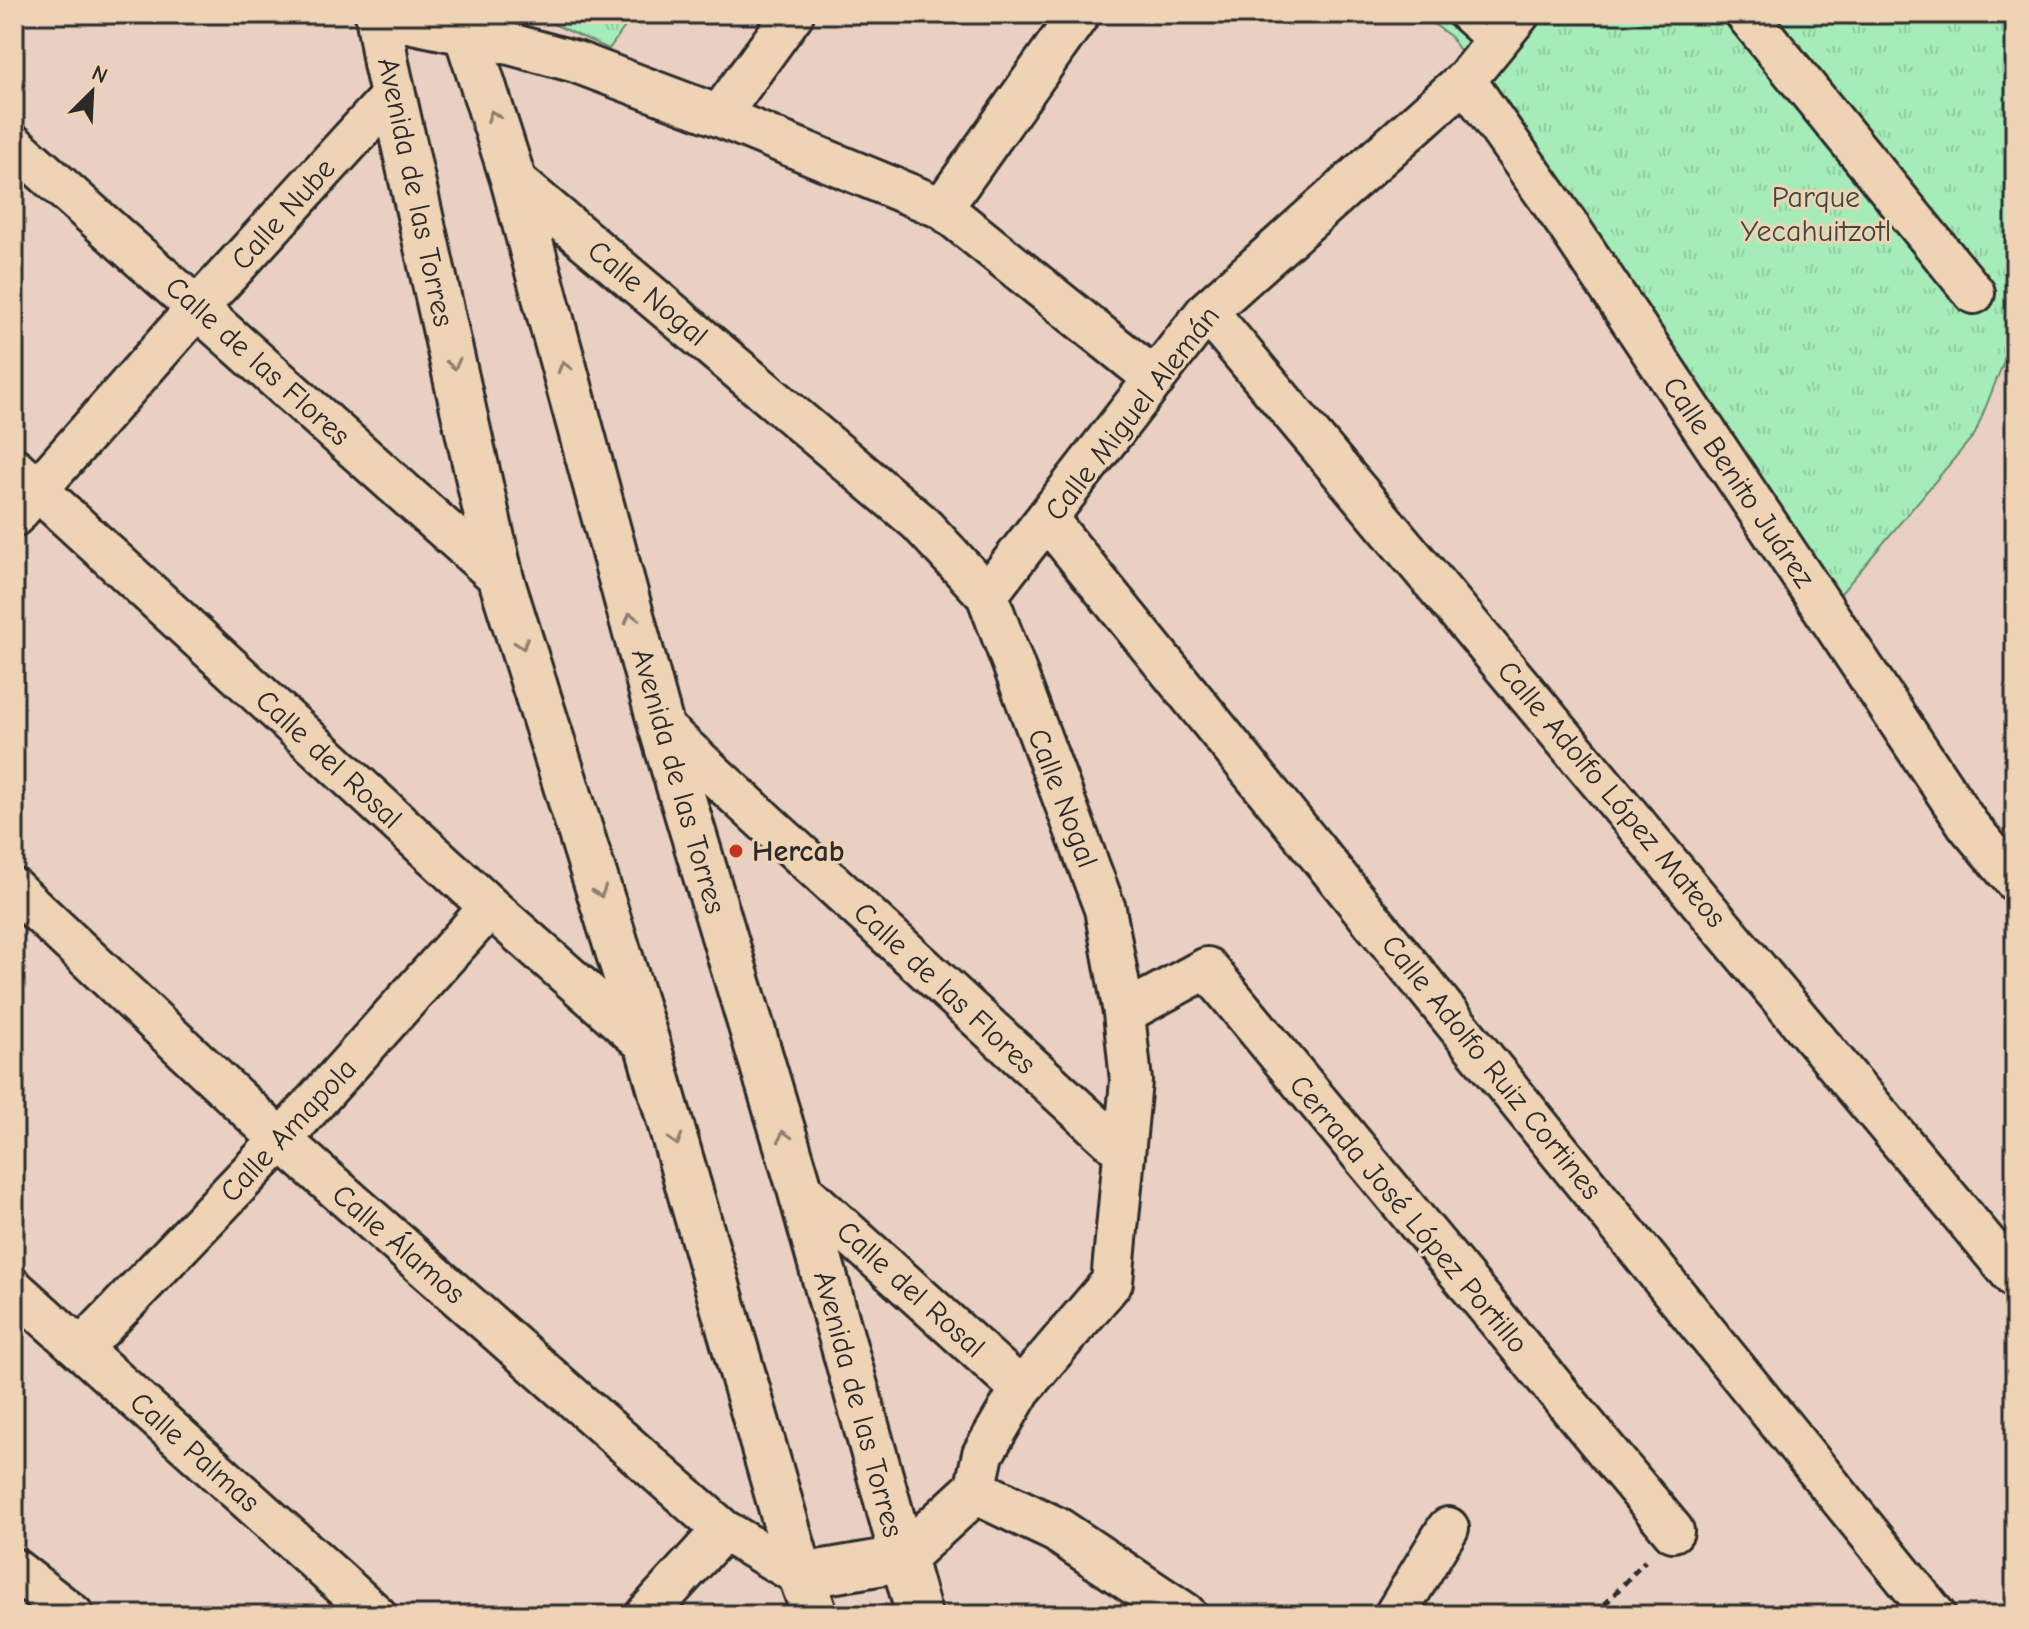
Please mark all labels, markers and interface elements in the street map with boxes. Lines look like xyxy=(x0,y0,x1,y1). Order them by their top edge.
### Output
north arrow xyxy=(52,52,132,132)
street label: Avenida de las Torres xyxy=(370,54,461,330)
text: N xyxy=(88,60,112,89)
one-way arrow xyxy=(486,110,502,124)
street label: Calle Nube xyxy=(224,151,343,277)
park label: Parque Yecahuitzotl xyxy=(1741,180,1891,249)
street label: Calle Nogal xyxy=(581,233,715,354)
street label: Calle de las Flores xyxy=(158,269,357,453)
street label: Calle Miguel Alemán xyxy=(1038,299,1227,528)
one-way arrow xyxy=(445,357,462,370)
one-way arrow xyxy=(556,360,573,374)
street label: Calle Benito Juárez xyxy=(1655,370,1822,594)
one-way arrow xyxy=(624,611,641,625)
one-way arrow xyxy=(512,636,528,650)
street label: Avenida de las Torres xyxy=(624,645,733,918)
street label: Calle Adolfo López Mateos xyxy=(1490,654,1733,935)
street label: Calle del Rosal xyxy=(248,683,409,836)
street label: Calle Nogal xyxy=(1020,724,1105,872)
place label: Hercab xyxy=(752,834,844,869)
marker: Hercab xyxy=(727,842,745,860)
one-way arrow xyxy=(591,884,607,898)
street label: Calle de las Flores xyxy=(846,895,1043,1082)
street label: Calle Adolfo Ruiz Cortines xyxy=(1374,928,1609,1207)
street label: Calle Amapola xyxy=(213,1051,364,1209)
street label: Cerrada José López Portillo xyxy=(1282,1068,1535,1361)
one-way arrow xyxy=(777,1129,793,1143)
one-way arrow xyxy=(666,1133,683,1147)
street label: Calle Álamos xyxy=(325,1176,473,1312)
street label: Calle del Rosal xyxy=(829,1214,992,1365)
street label: Avenida de las Torres xyxy=(806,1267,911,1541)
street label: Calle Palmas xyxy=(123,1385,267,1520)

